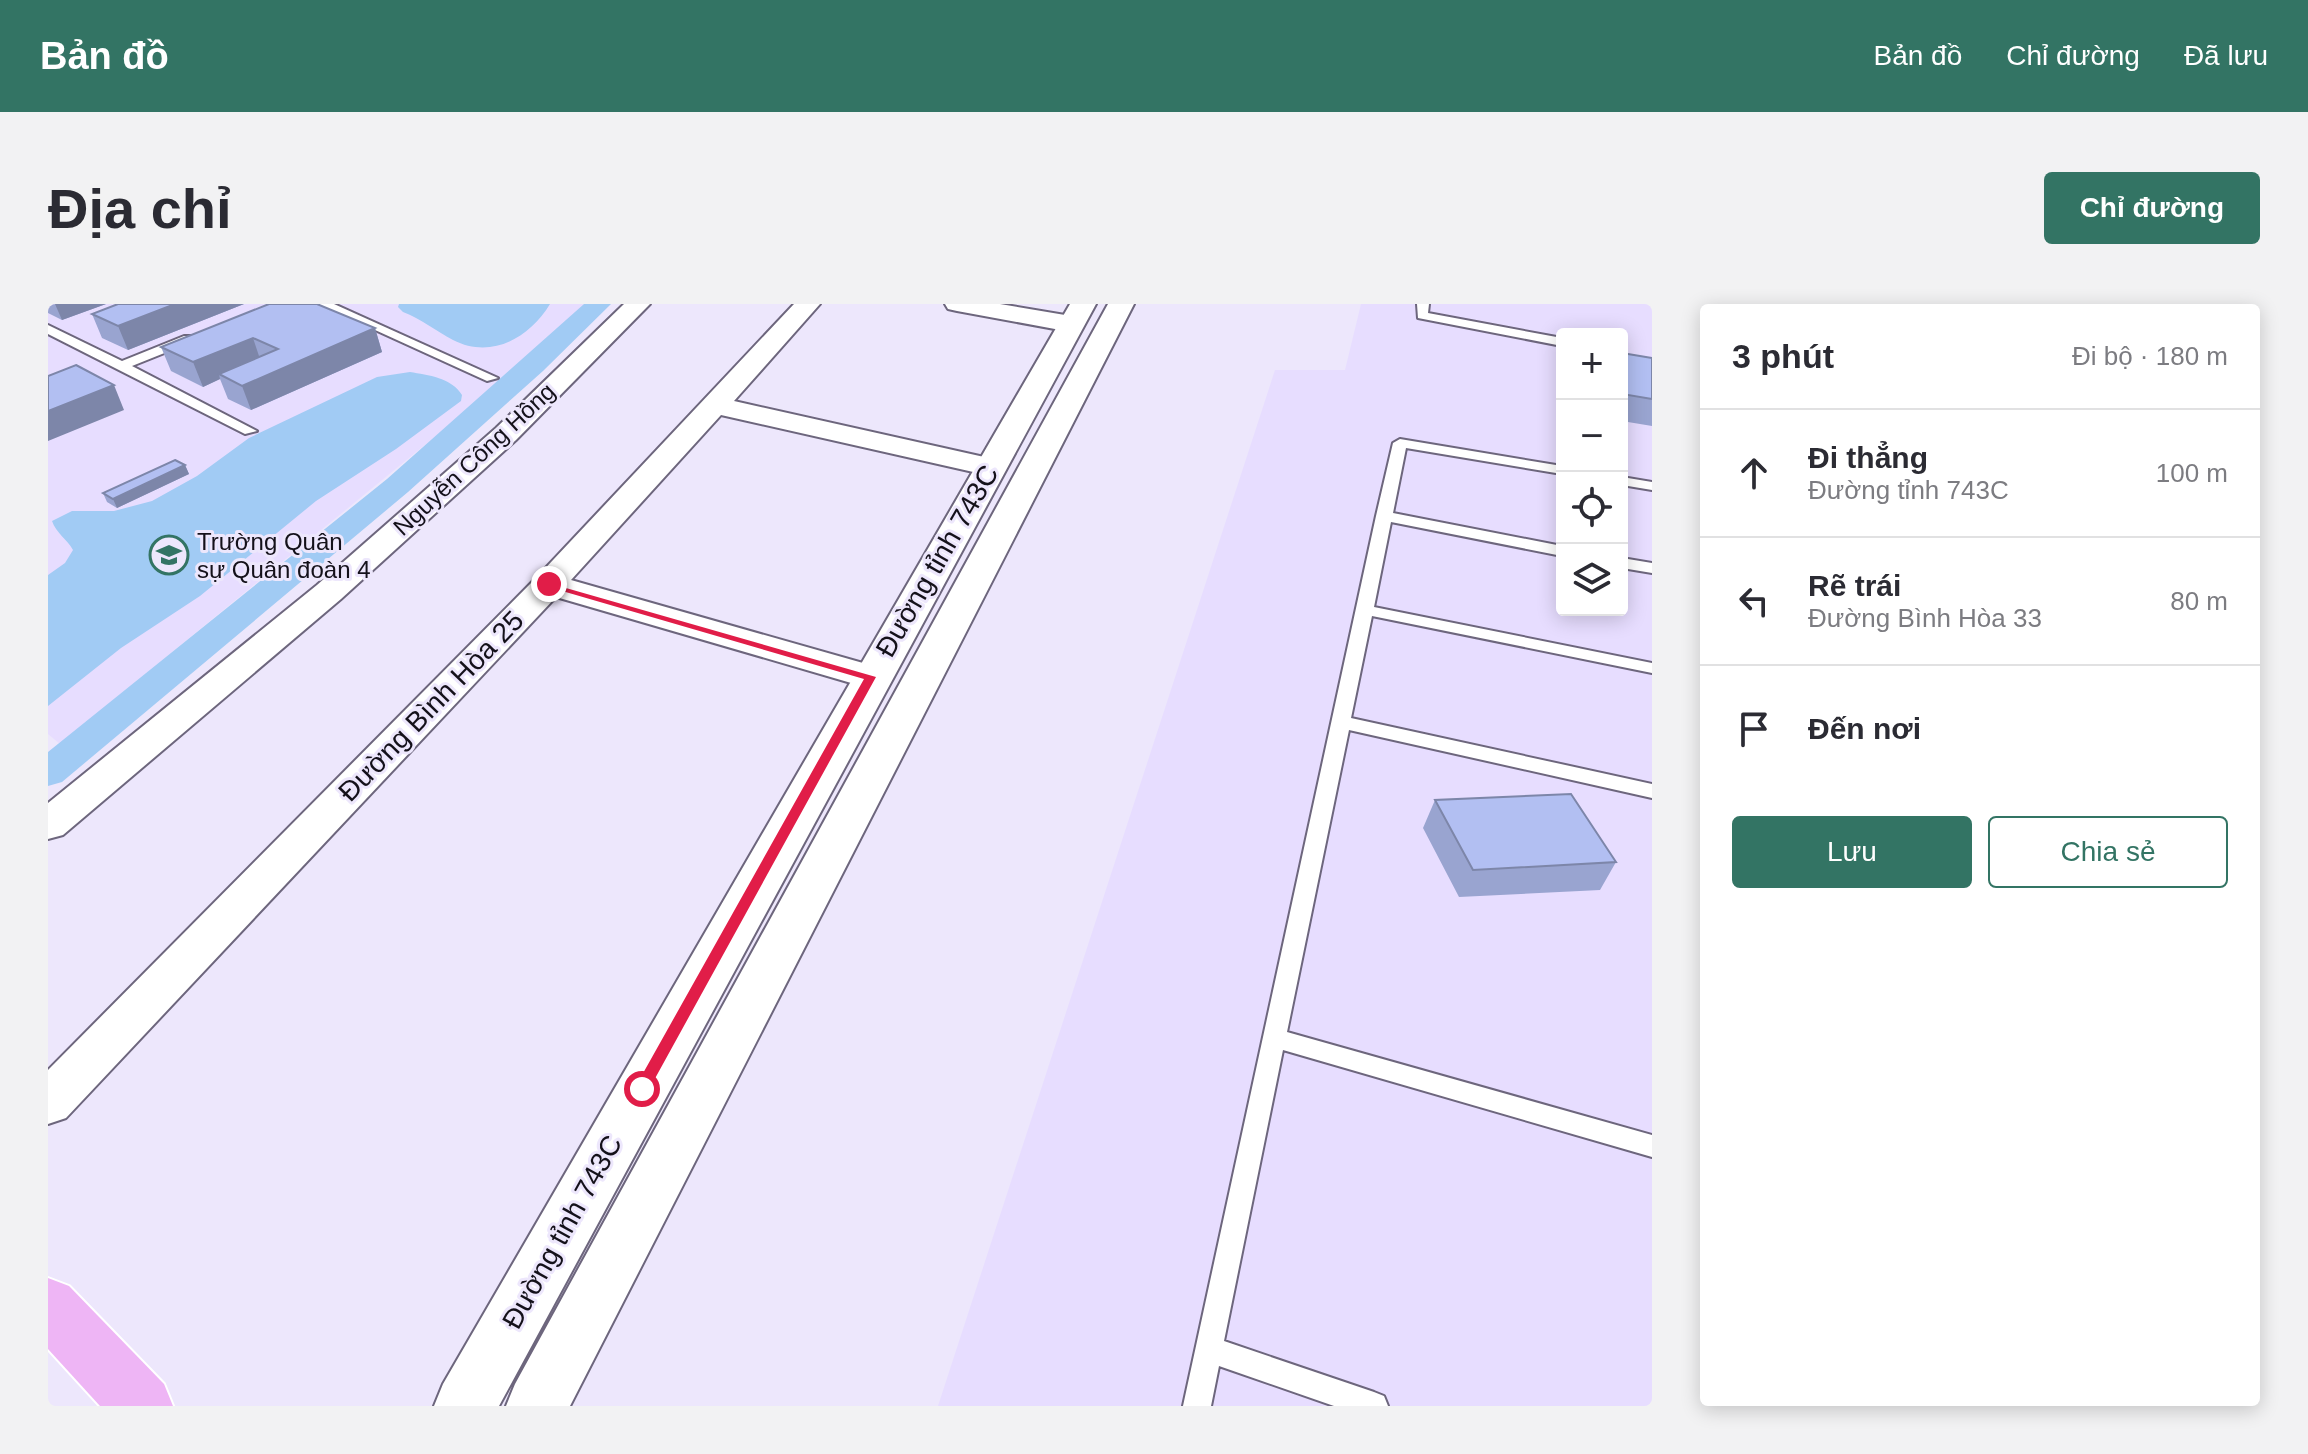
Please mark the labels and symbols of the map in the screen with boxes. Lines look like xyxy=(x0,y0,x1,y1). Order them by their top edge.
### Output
street label: Nguyễn Công Hồng xyxy=(388,377,560,541)
street label: Đường tỉnh 743C xyxy=(870,460,1004,662)
place label: Trường Quân sự Quân đoàn 4 xyxy=(197,528,371,583)
school or university icon: Trường Quân sự Quân đoàn 4 xyxy=(148,534,190,576)
route end xyxy=(531,566,567,602)
street label: Đường Bình Hòa 25 xyxy=(332,605,530,807)
route start xyxy=(624,1071,660,1107)
street label: Đường tỉnh 743C xyxy=(496,1130,628,1334)

